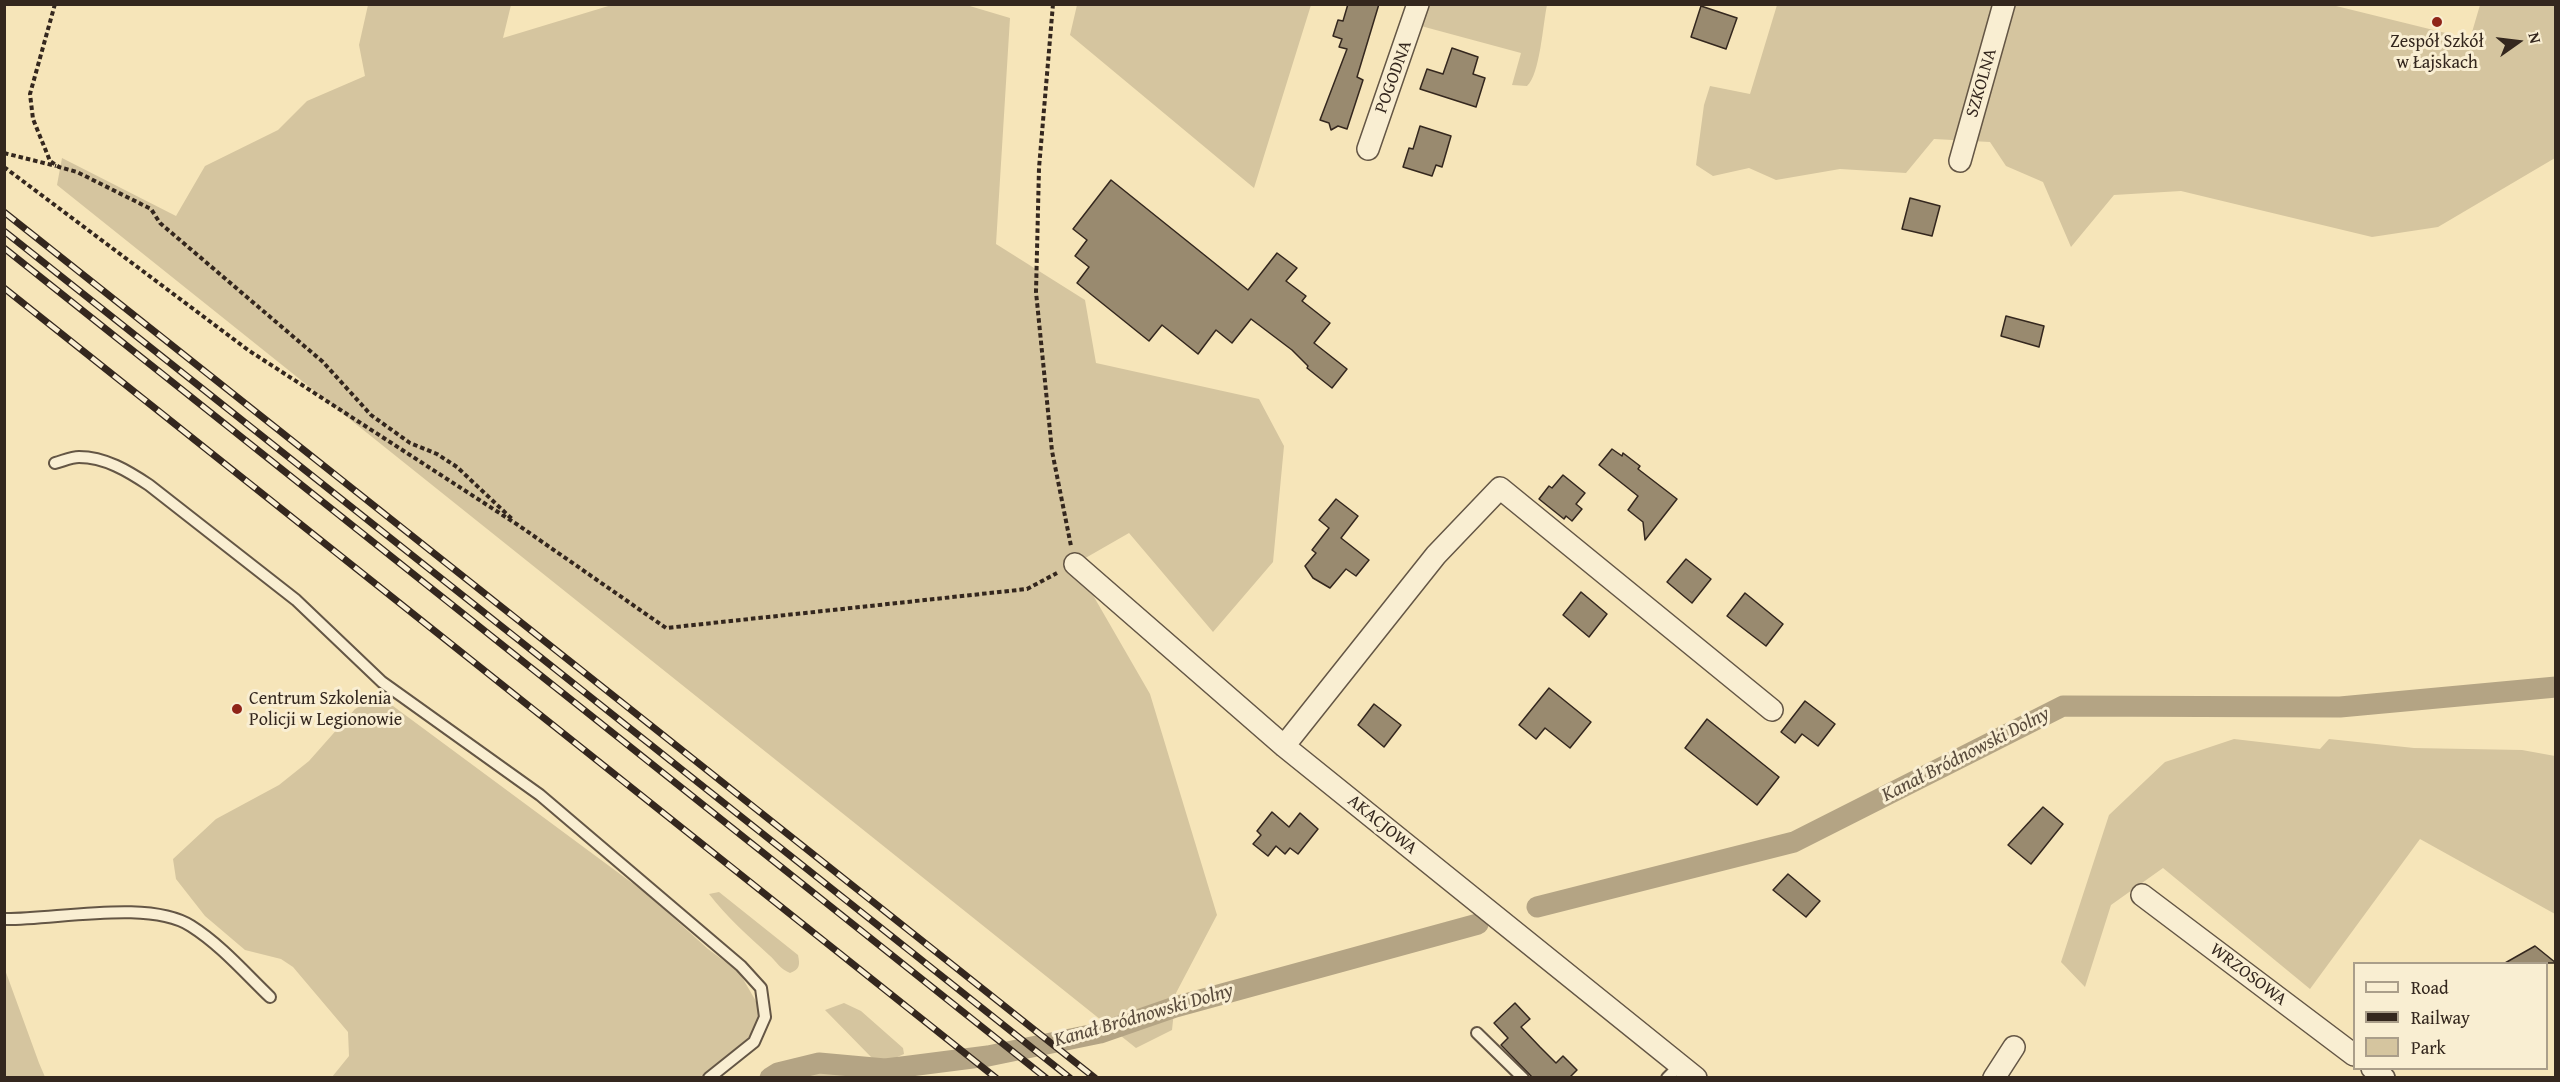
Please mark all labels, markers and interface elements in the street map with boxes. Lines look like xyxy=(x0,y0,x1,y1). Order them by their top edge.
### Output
north arrow xyxy=(2488,12,2548,72)
marker: Zespół Szkół w Łajskach xyxy=(2430,15,2444,29)
text: N xyxy=(2523,30,2548,46)
place label: Zespół Szkół w Łajskach xyxy=(2390,31,2484,74)
street label: POGODNA xyxy=(1371,38,1417,116)
street label: SZKOLNA xyxy=(1962,46,2002,120)
place label: Centrum Szkolenia Policji w Legionowie xyxy=(249,688,402,730)
marker: Centrum Szkolenia Policji w Legionowie xyxy=(230,702,244,716)
water label: Kanał Bródnowski Dolny xyxy=(1878,702,2054,808)
street label: AKACJOWA xyxy=(1343,790,1421,860)
street label: WRZOSOWA xyxy=(2205,939,2291,1011)
legend xyxy=(2353,962,2548,1070)
text: Road xyxy=(2411,974,2449,1001)
water label: Kanał Bródnowski Dolny xyxy=(1052,979,1236,1053)
text: Railway xyxy=(2411,1004,2470,1031)
text: Park xyxy=(2411,1034,2446,1061)

